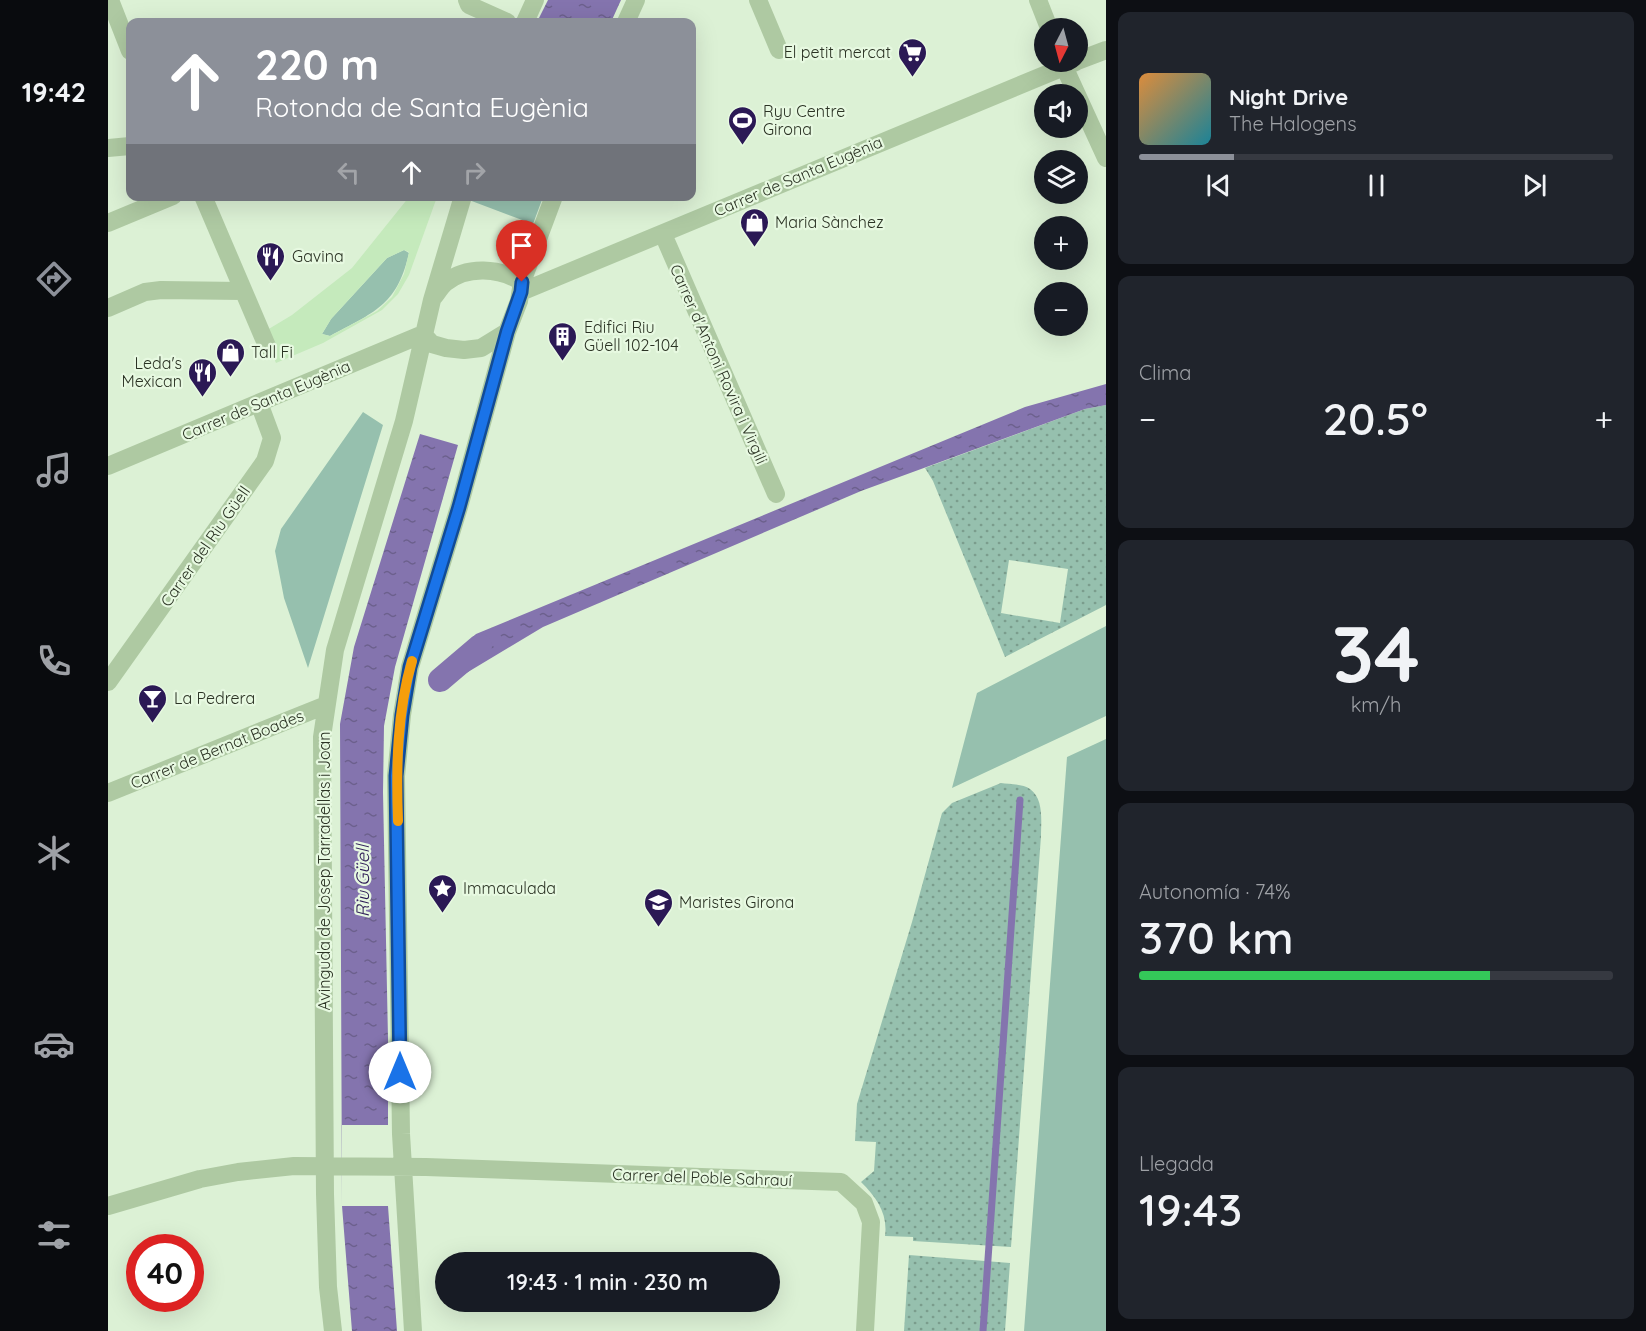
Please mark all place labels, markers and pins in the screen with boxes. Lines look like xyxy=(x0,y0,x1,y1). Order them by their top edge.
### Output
supermarket icon: El petit mercat xyxy=(896,36,928,78)
place label: El petit mercat xyxy=(784,42,891,62)
place label: Ryu Centre Girona xyxy=(763,101,845,139)
sports icon: Ryu Centre Girona xyxy=(726,104,758,146)
shop icon: Maria Sànchez xyxy=(738,206,770,248)
place label: Maria Sànchez xyxy=(775,212,884,232)
pin xyxy=(496,220,547,282)
restaurant icon: Gavina xyxy=(255,240,287,282)
place label: Gavina xyxy=(292,246,344,266)
place label: Edifici Riu Güell 102-104 xyxy=(584,317,679,355)
building icon: Edifici Riu Güell 102-104 xyxy=(547,320,579,362)
shop icon: Tall Fi xyxy=(214,336,246,378)
place label: Tall Fi xyxy=(251,342,293,362)
place label: Leda's Mexican xyxy=(121,353,182,391)
restaurant icon: Leda's Mexican xyxy=(187,356,219,398)
bar icon: La Pedrera xyxy=(137,682,169,724)
place label: La Pedrera xyxy=(174,688,255,708)
place icon: Immaculada xyxy=(426,872,458,914)
place label: Immaculada xyxy=(463,878,556,898)
school or university icon: Maristes Girona xyxy=(642,886,674,928)
place label: Maristes Girona xyxy=(679,892,794,912)

